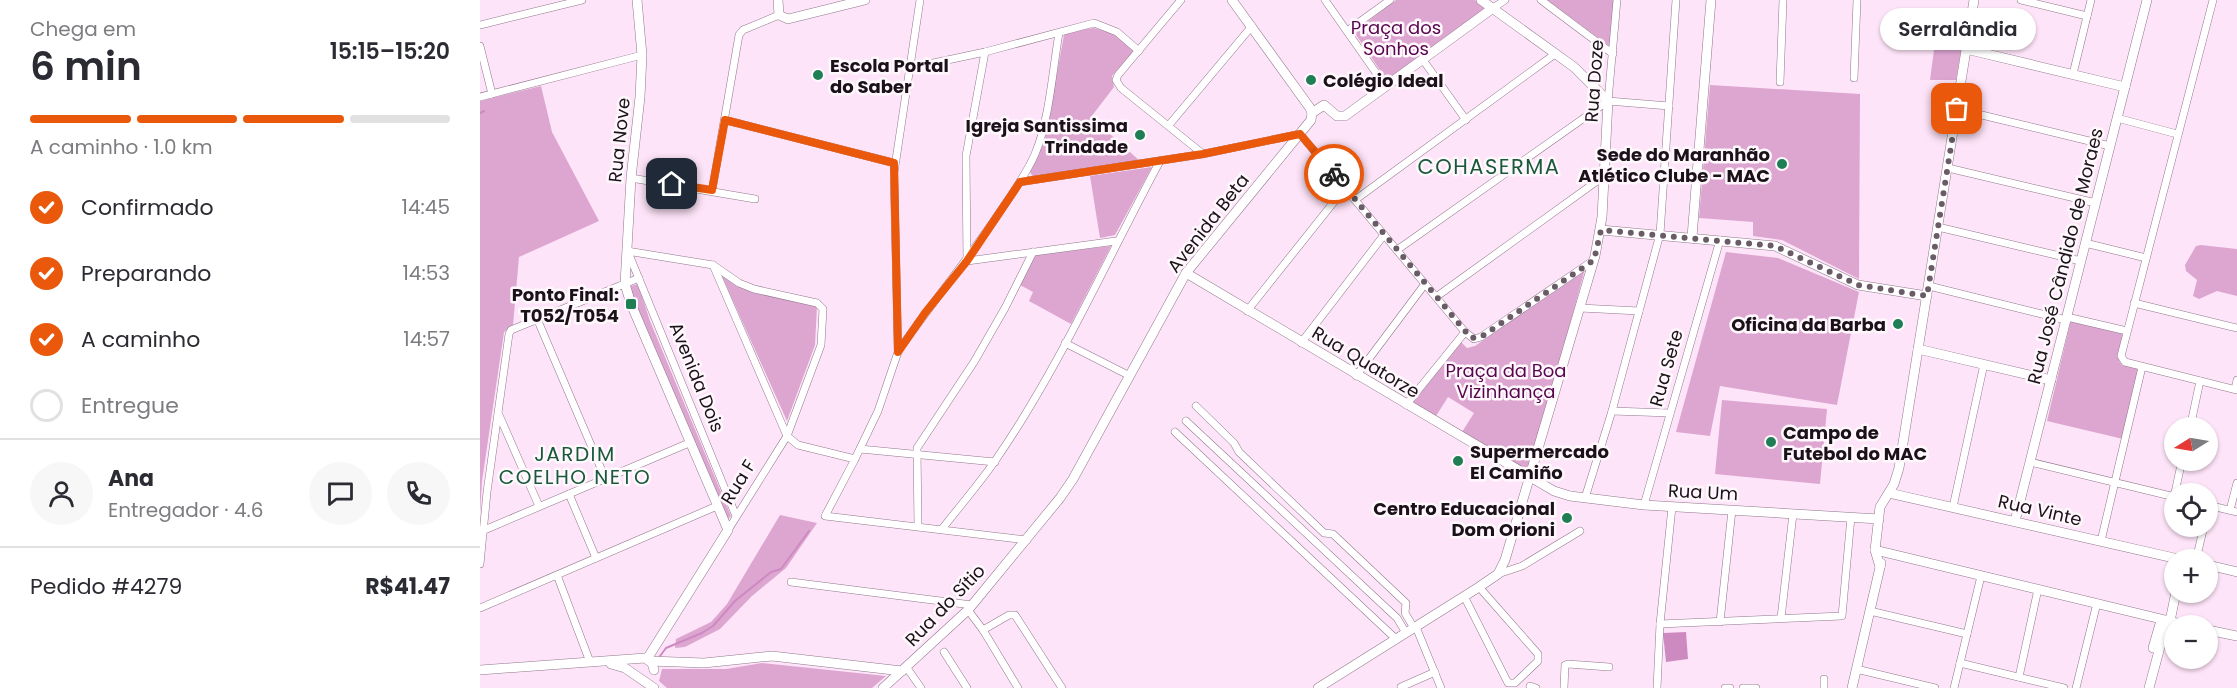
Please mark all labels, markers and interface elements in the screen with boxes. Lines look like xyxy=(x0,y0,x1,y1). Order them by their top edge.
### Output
callout: Serralândia xyxy=(1879,7,2035,49)
text: Chega em xyxy=(30,15,136,43)
park label: Praça dos Sonhos xyxy=(1351,15,1441,61)
text: Serralândia xyxy=(1898,15,2018,43)
text: 15:15–15:20 xyxy=(330,36,450,67)
text: 6 min xyxy=(30,39,142,94)
street label: Rua Doze xyxy=(1579,39,1609,123)
place label: Escola Portal do Saber xyxy=(830,53,949,99)
marker: Escola Portal do Saber xyxy=(811,68,825,82)
place label: Colégio Ideal xyxy=(1323,68,1444,93)
marker: Colégio Ideal xyxy=(1304,73,1318,87)
pin xyxy=(1931,83,1982,134)
icon: bag xyxy=(1940,92,1973,125)
street label: Rua Nove xyxy=(602,96,636,184)
place label: Igreja Santissima Trindade xyxy=(966,113,1128,159)
street label: Rua José Cândido de Moraes xyxy=(2021,125,2109,387)
marker: Igreja Santissima Trindade xyxy=(1133,128,1147,142)
text: A caminho · 1.0 km xyxy=(30,133,213,161)
place label: Sede do Maranhão Atlético Clube - MAC xyxy=(1578,142,1770,188)
courier xyxy=(1304,144,1364,204)
district label: COHASERMA xyxy=(1417,152,1561,181)
marker: Sede do Maranhão Atlético Clube - MAC xyxy=(1775,157,1789,171)
pin xyxy=(646,158,697,209)
icon: bike xyxy=(1318,158,1351,191)
icon: home xyxy=(655,167,688,200)
street label: Avenida Beta xyxy=(1161,168,1255,278)
icon: check xyxy=(30,191,63,224)
text: Confirmado xyxy=(81,192,214,223)
text: 14:45 xyxy=(402,193,450,221)
icon: check xyxy=(30,257,63,290)
text: Preparando xyxy=(81,258,211,289)
text: 14:53 xyxy=(402,259,450,287)
place label: Ponto Final: T052/T054 xyxy=(512,282,619,328)
marker: Ponto Final: T052/T054 xyxy=(624,297,638,311)
place label: Oficina da Barba xyxy=(1731,312,1886,337)
marker: Oficina da Barba xyxy=(1891,317,1905,331)
street label: Avenida Dois xyxy=(664,318,730,436)
street label: Rua Quatorze xyxy=(1308,320,1424,404)
icon: check xyxy=(30,323,63,356)
text: A caminho xyxy=(81,324,200,355)
text: 14:57 xyxy=(403,325,450,353)
street label: Rua Sete xyxy=(1643,327,1689,409)
park label: Praça da Boa Vizinhança xyxy=(1445,358,1567,404)
text: Entregue xyxy=(81,390,179,421)
north arrow xyxy=(2164,417,2218,471)
map controls xyxy=(2164,417,2218,669)
place label: Campo de Futebol do MAC xyxy=(1783,420,1927,466)
marker: Campo de Futebol do MAC xyxy=(1764,435,1778,449)
place label: Supermercado El Camiño xyxy=(1470,439,1609,485)
district label: JARDIM COELHO NETO xyxy=(499,440,651,491)
marker: Supermercado El Camiño xyxy=(1451,454,1465,468)
street label: Rua F xyxy=(715,455,761,509)
button: person xyxy=(30,462,93,525)
button: chat xyxy=(309,462,372,525)
button: phone xyxy=(387,462,450,525)
text: Ana xyxy=(108,463,154,494)
street label: Rua Um xyxy=(1667,478,1739,506)
button: locate xyxy=(2164,483,2218,537)
street label: Rua Vinte xyxy=(1996,488,2084,532)
text: Entregador · 4.6 xyxy=(108,496,263,524)
place label: Centro Educacional Dom Orioni xyxy=(1373,496,1555,542)
marker: Centro Educacional Dom Orioni xyxy=(1560,511,1574,525)
button: + xyxy=(2164,549,2218,603)
street label: Rua do Sítio xyxy=(899,558,991,652)
text: Pedido #4279 xyxy=(30,571,182,602)
text: R$41.47 xyxy=(365,571,450,602)
button: − xyxy=(2164,615,2218,669)

